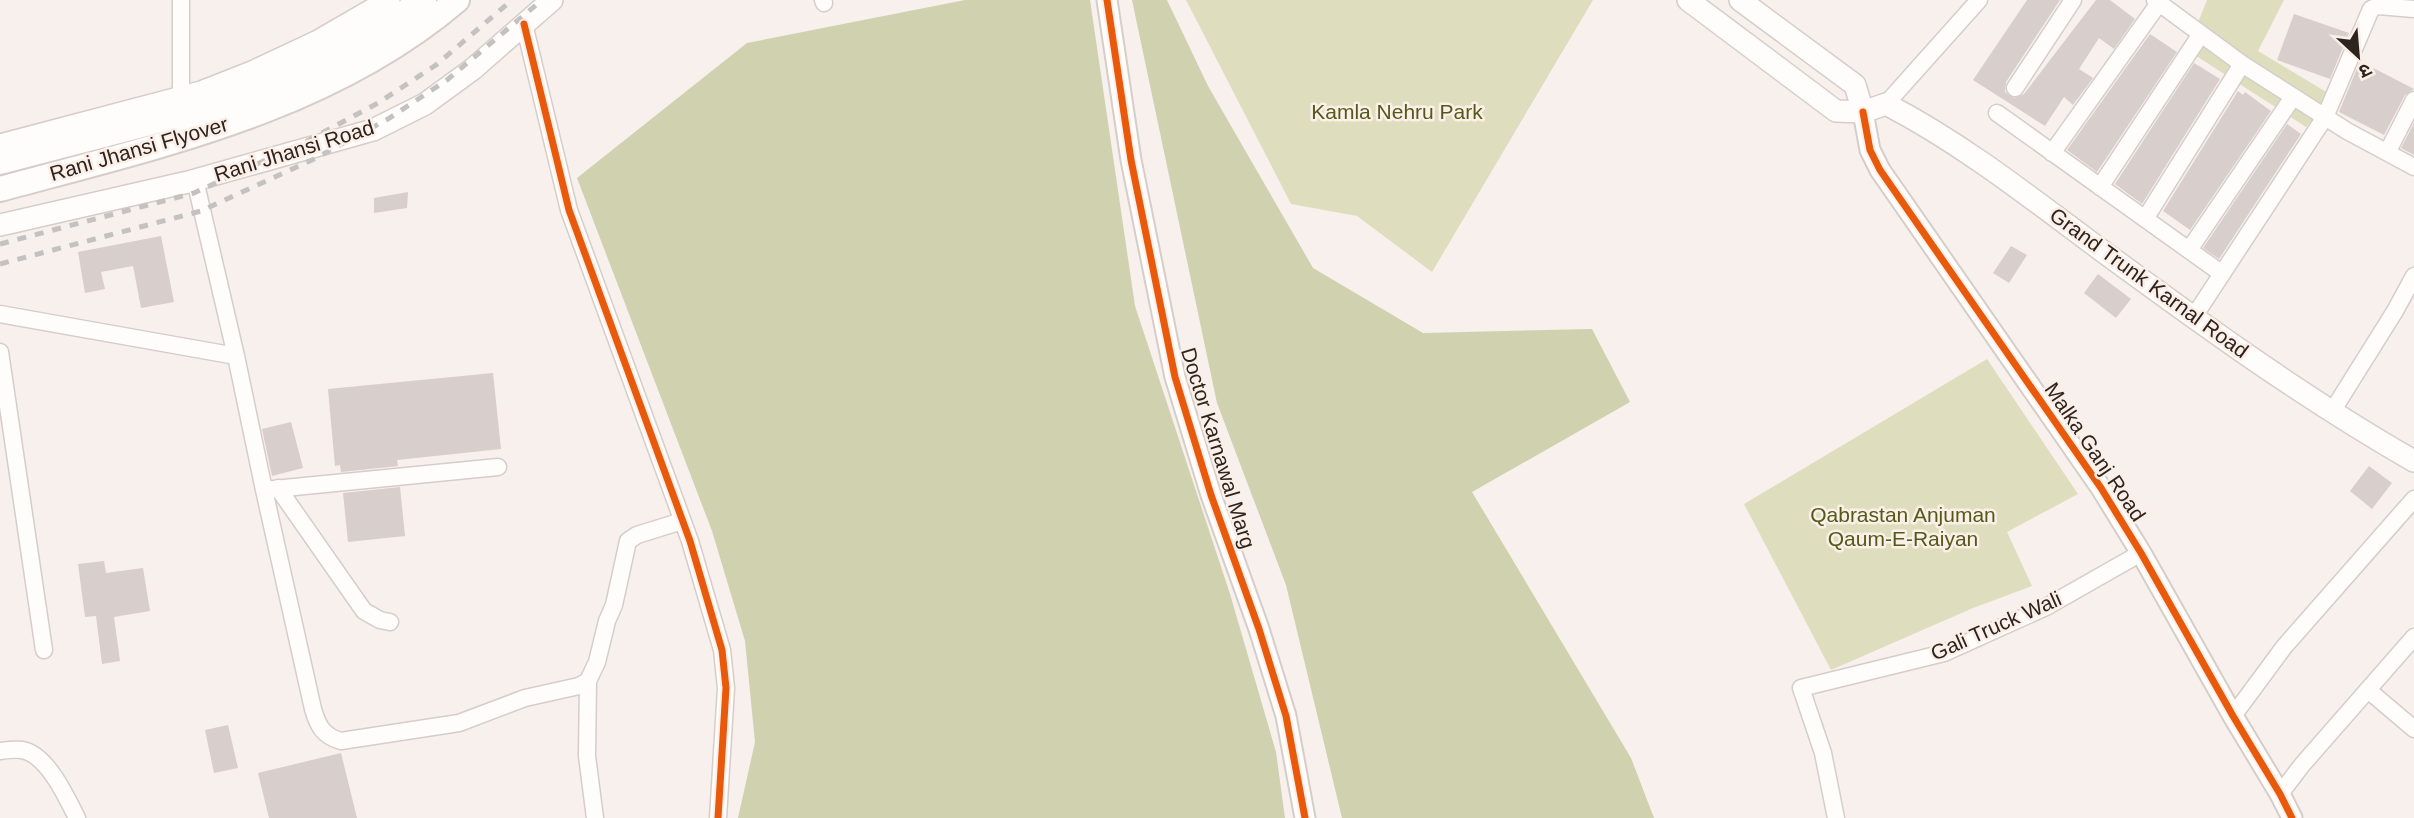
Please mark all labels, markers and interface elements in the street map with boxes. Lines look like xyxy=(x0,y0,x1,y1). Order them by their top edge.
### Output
north arrow xyxy=(2323,21,2393,91)
text: उ xyxy=(2355,59,2375,83)
park label: Kamla Nehru Park xyxy=(1311,100,1483,123)
street label: Rani Jhansi Flyover xyxy=(47,112,231,185)
street label: Rani Jhansi Road xyxy=(211,115,376,186)
street label: Grand Trunk Karnal Road xyxy=(2046,203,2253,362)
street label: Doctor Karnawal Marg xyxy=(1177,345,1260,551)
street label: Malka Ganj Road xyxy=(2041,378,2150,525)
park label: Qabrastan Anjuman Qaum-E-Raiyan xyxy=(1810,503,1996,550)
street label: Gali Truck Wali xyxy=(1927,586,2065,665)

